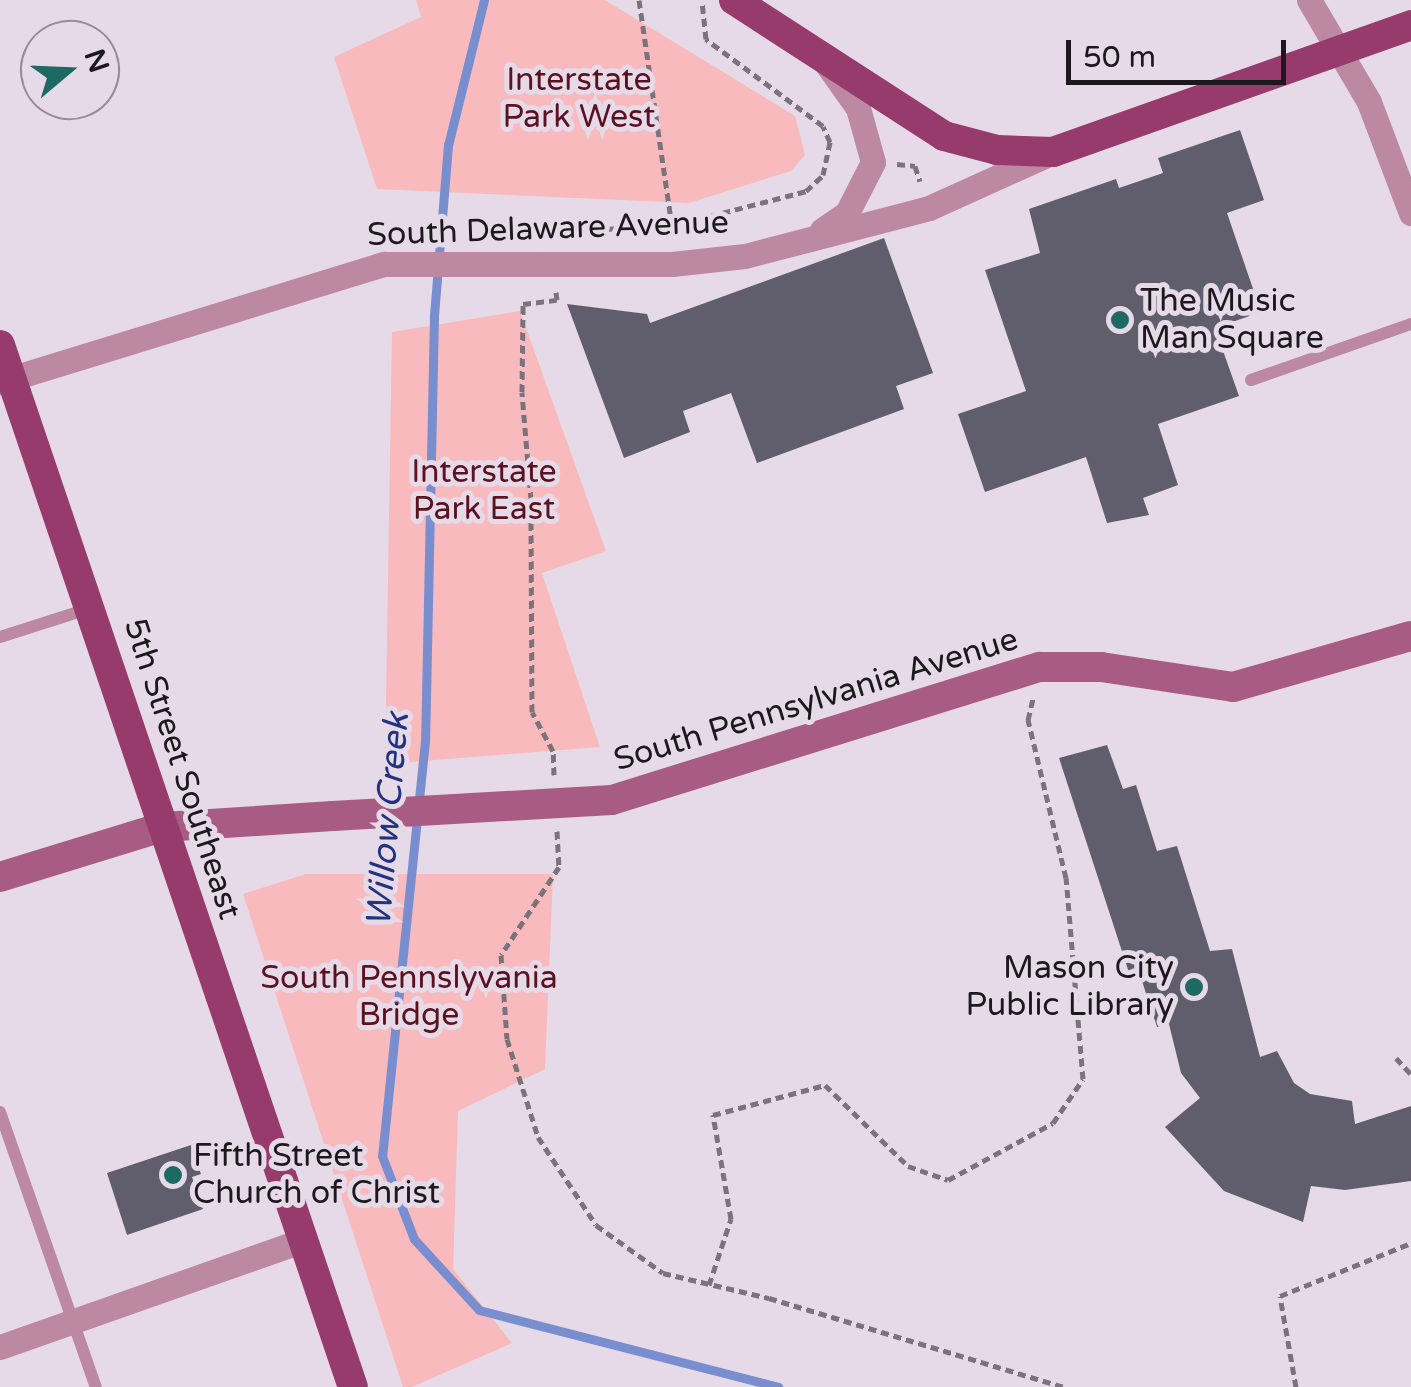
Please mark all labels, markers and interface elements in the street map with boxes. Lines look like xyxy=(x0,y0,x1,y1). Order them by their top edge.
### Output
north arrow xyxy=(20,20,120,120)
scale bar xyxy=(1071,20,1291,82)
text: 50 m xyxy=(1083,39,1156,76)
text: N xyxy=(77,45,116,77)
park label: Interstate Park West xyxy=(502,62,656,137)
street label: South Delaware Avenue xyxy=(367,203,729,255)
place label: The Music Man Square xyxy=(1140,283,1324,358)
marker: The Music Man Square xyxy=(1109,309,1131,331)
park label: Interstate Park East xyxy=(411,454,557,529)
street label: 5th Street Southeast xyxy=(115,614,249,924)
street label: South Pennsylvania Avenue xyxy=(609,620,1023,780)
water label: Willow Creek xyxy=(358,711,418,929)
place label: Mason City Public Library xyxy=(965,950,1174,1025)
park label: South Pennslyvania Bridge xyxy=(260,960,558,1035)
marker: Mason City Public Library xyxy=(1183,976,1205,998)
place label: Fifth Street Church of Christ xyxy=(193,1138,440,1213)
marker: Fifth Street Church of Christ xyxy=(162,1164,184,1186)

